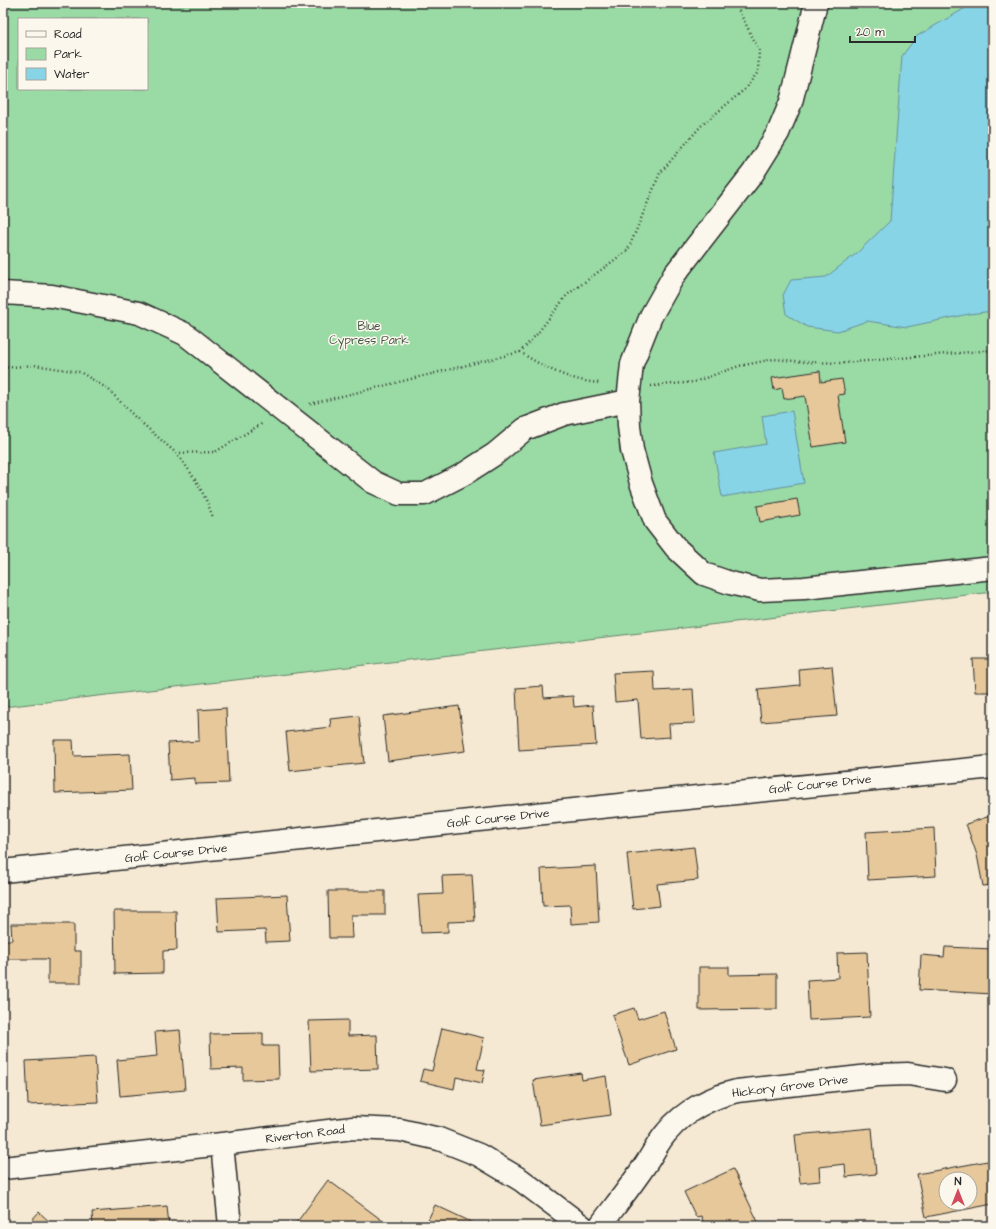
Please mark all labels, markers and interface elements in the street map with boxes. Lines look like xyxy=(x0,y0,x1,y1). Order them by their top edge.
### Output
legend xyxy=(18,18,148,90)
scale bar xyxy=(850,18,915,44)
text: 20 m xyxy=(856,24,885,41)
text: Road xyxy=(54,26,82,43)
text: Park xyxy=(54,46,82,63)
text: Water xyxy=(54,66,90,83)
park label: Blue Cypress Park xyxy=(329,318,409,350)
street label: Golf Course Drive xyxy=(768,771,873,798)
street label: Golf Course Drive xyxy=(446,805,551,832)
street label: Golf Course Drive xyxy=(124,840,229,867)
street label: Hickory Grove Drive xyxy=(731,1071,850,1103)
street label: Riverton Road xyxy=(264,1121,346,1148)
north arrow xyxy=(938,1171,978,1211)
text: N xyxy=(955,1174,962,1189)

